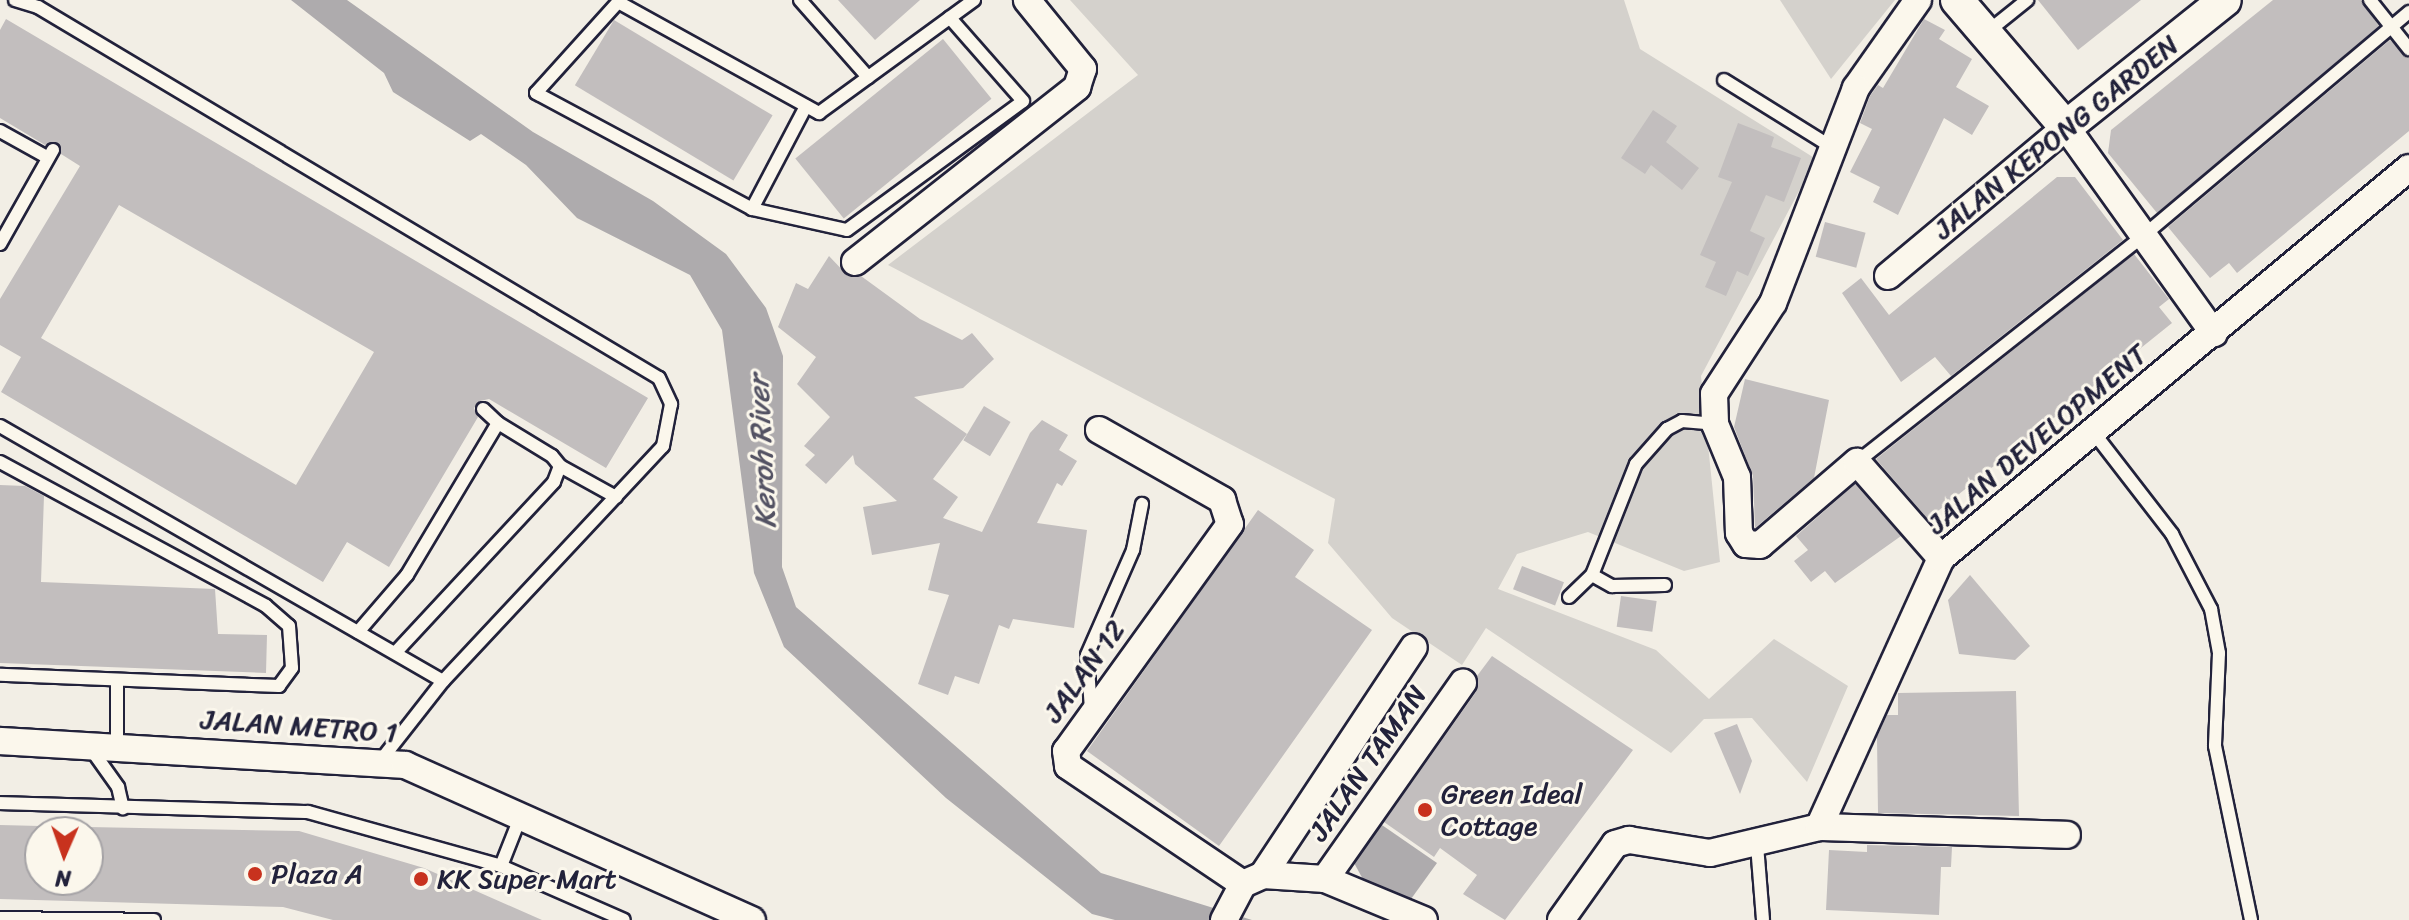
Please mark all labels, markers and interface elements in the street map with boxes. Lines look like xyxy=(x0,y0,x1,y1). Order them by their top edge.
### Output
street label: JALAN KEPONG GARDEN xyxy=(1927,28,2185,246)
street label: JALAN DEVELOPMENT xyxy=(1920,337,2154,541)
water label: Keroh River xyxy=(740,375,784,529)
street label: JALAN 12 xyxy=(1036,613,1132,729)
street label: JALAN TAMAN xyxy=(1302,679,1434,847)
street label: JALAN METRO 1 xyxy=(200,702,398,750)
place label: Green Ideal Cottage xyxy=(1441,777,1583,843)
marker: Green Ideal Cottage xyxy=(1416,801,1434,819)
north arrow xyxy=(24,816,104,896)
place label: Plaza A xyxy=(271,857,363,891)
text: N xyxy=(55,859,72,898)
place label: KK Super Mart xyxy=(437,862,619,896)
marker: Plaza A xyxy=(246,865,264,883)
marker: KK Super Mart xyxy=(412,870,430,888)

